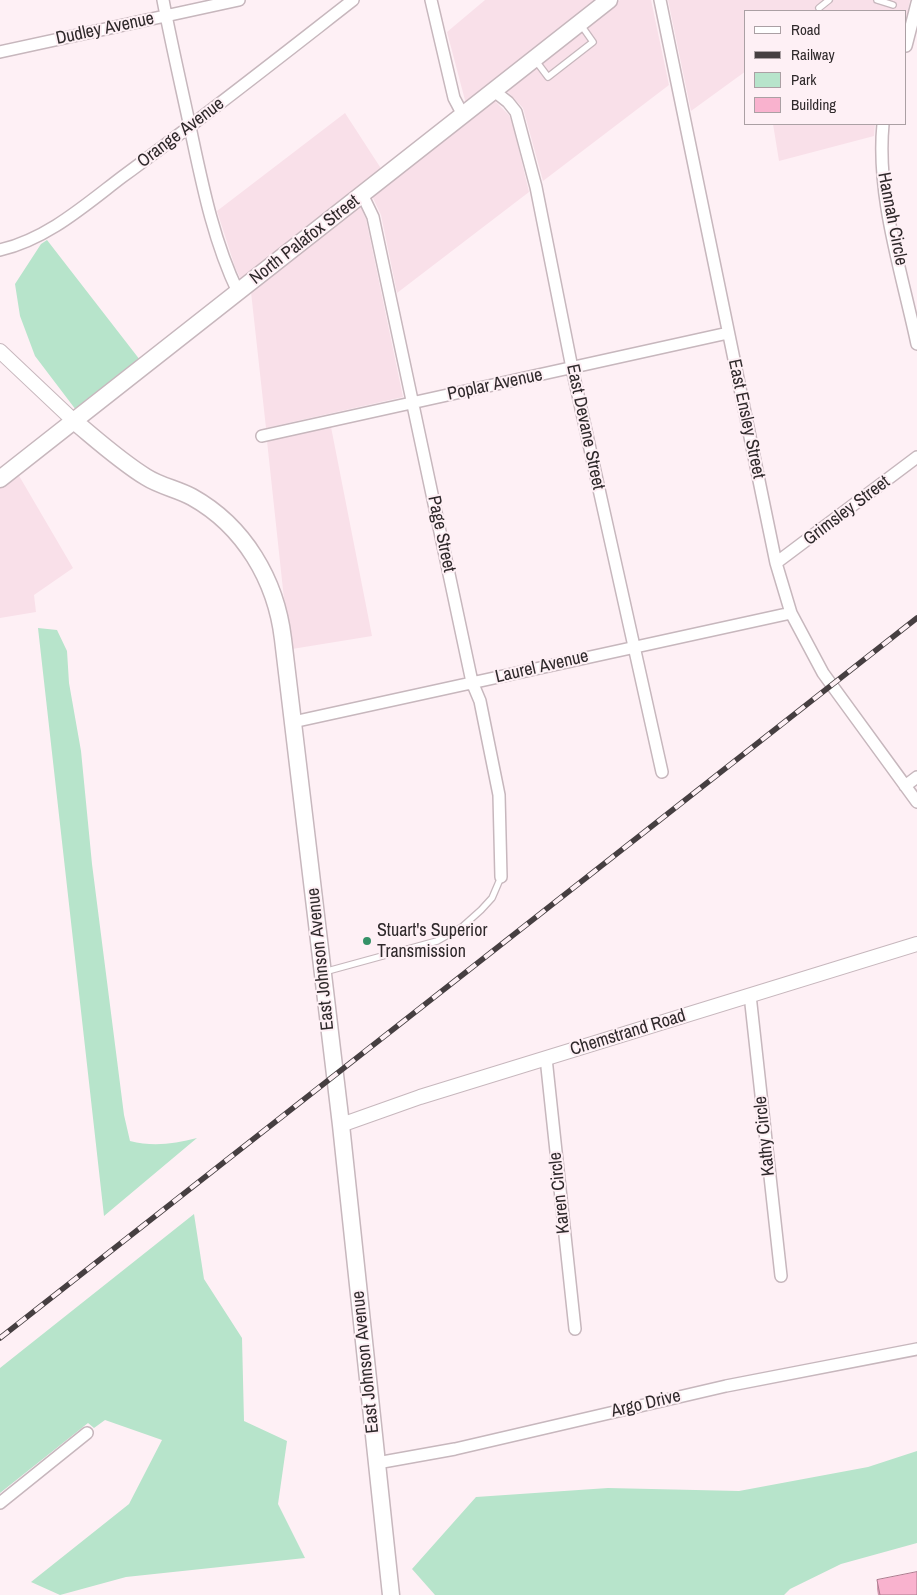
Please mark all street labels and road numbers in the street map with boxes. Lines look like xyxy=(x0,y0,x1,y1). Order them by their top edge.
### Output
street label: Dudley Avenue xyxy=(54,8,156,50)
street label: Orange Avenue xyxy=(133,93,229,173)
street label: Hannah Circle xyxy=(872,171,912,267)
street label: North Palafox Street xyxy=(246,191,364,289)
street label: East Ensley Street xyxy=(723,357,769,481)
street label: East Devane Street xyxy=(561,362,609,492)
street label: Poplar Avenue xyxy=(446,364,544,406)
street label: Grimsley Street xyxy=(800,472,894,550)
street label: Page Street xyxy=(422,494,460,574)
street label: Laurel Avenue xyxy=(493,646,591,688)
street label: East Johnson Avenue xyxy=(303,887,339,1031)
street label: Chemstrand Road xyxy=(568,1005,688,1061)
street label: Kathy Circle xyxy=(750,1095,780,1177)
street label: Karen Circle xyxy=(545,1151,575,1235)
street label: East Johnson Avenue xyxy=(348,1290,384,1434)
street label: Argo Drive xyxy=(609,1386,683,1422)

